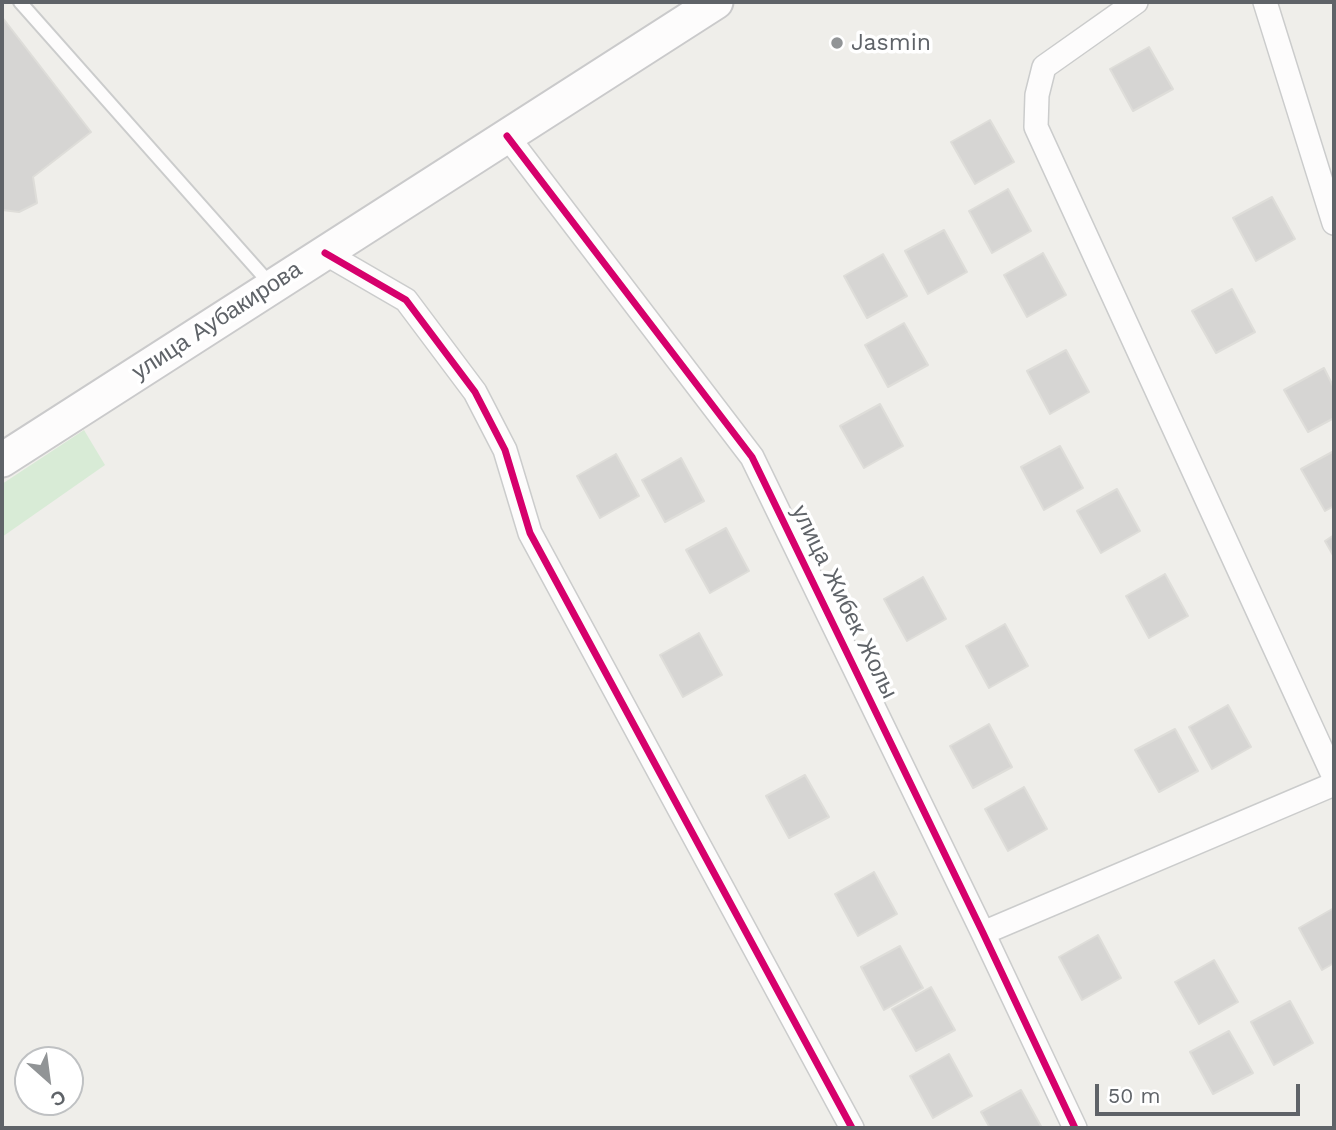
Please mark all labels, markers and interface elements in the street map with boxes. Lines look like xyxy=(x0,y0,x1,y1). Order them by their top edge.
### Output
place label: Jasmin xyxy=(851,29,931,57)
marker: Jasmin xyxy=(829,35,845,51)
street label: улица Аубакирова xyxy=(127,256,307,386)
street label: улица Жибек Жолы xyxy=(785,501,903,703)
north arrow xyxy=(14,1046,84,1116)
scale bar xyxy=(1098,1070,1303,1114)
text: 50 m xyxy=(1108,1083,1160,1108)
text: С xyxy=(47,1085,70,1112)

